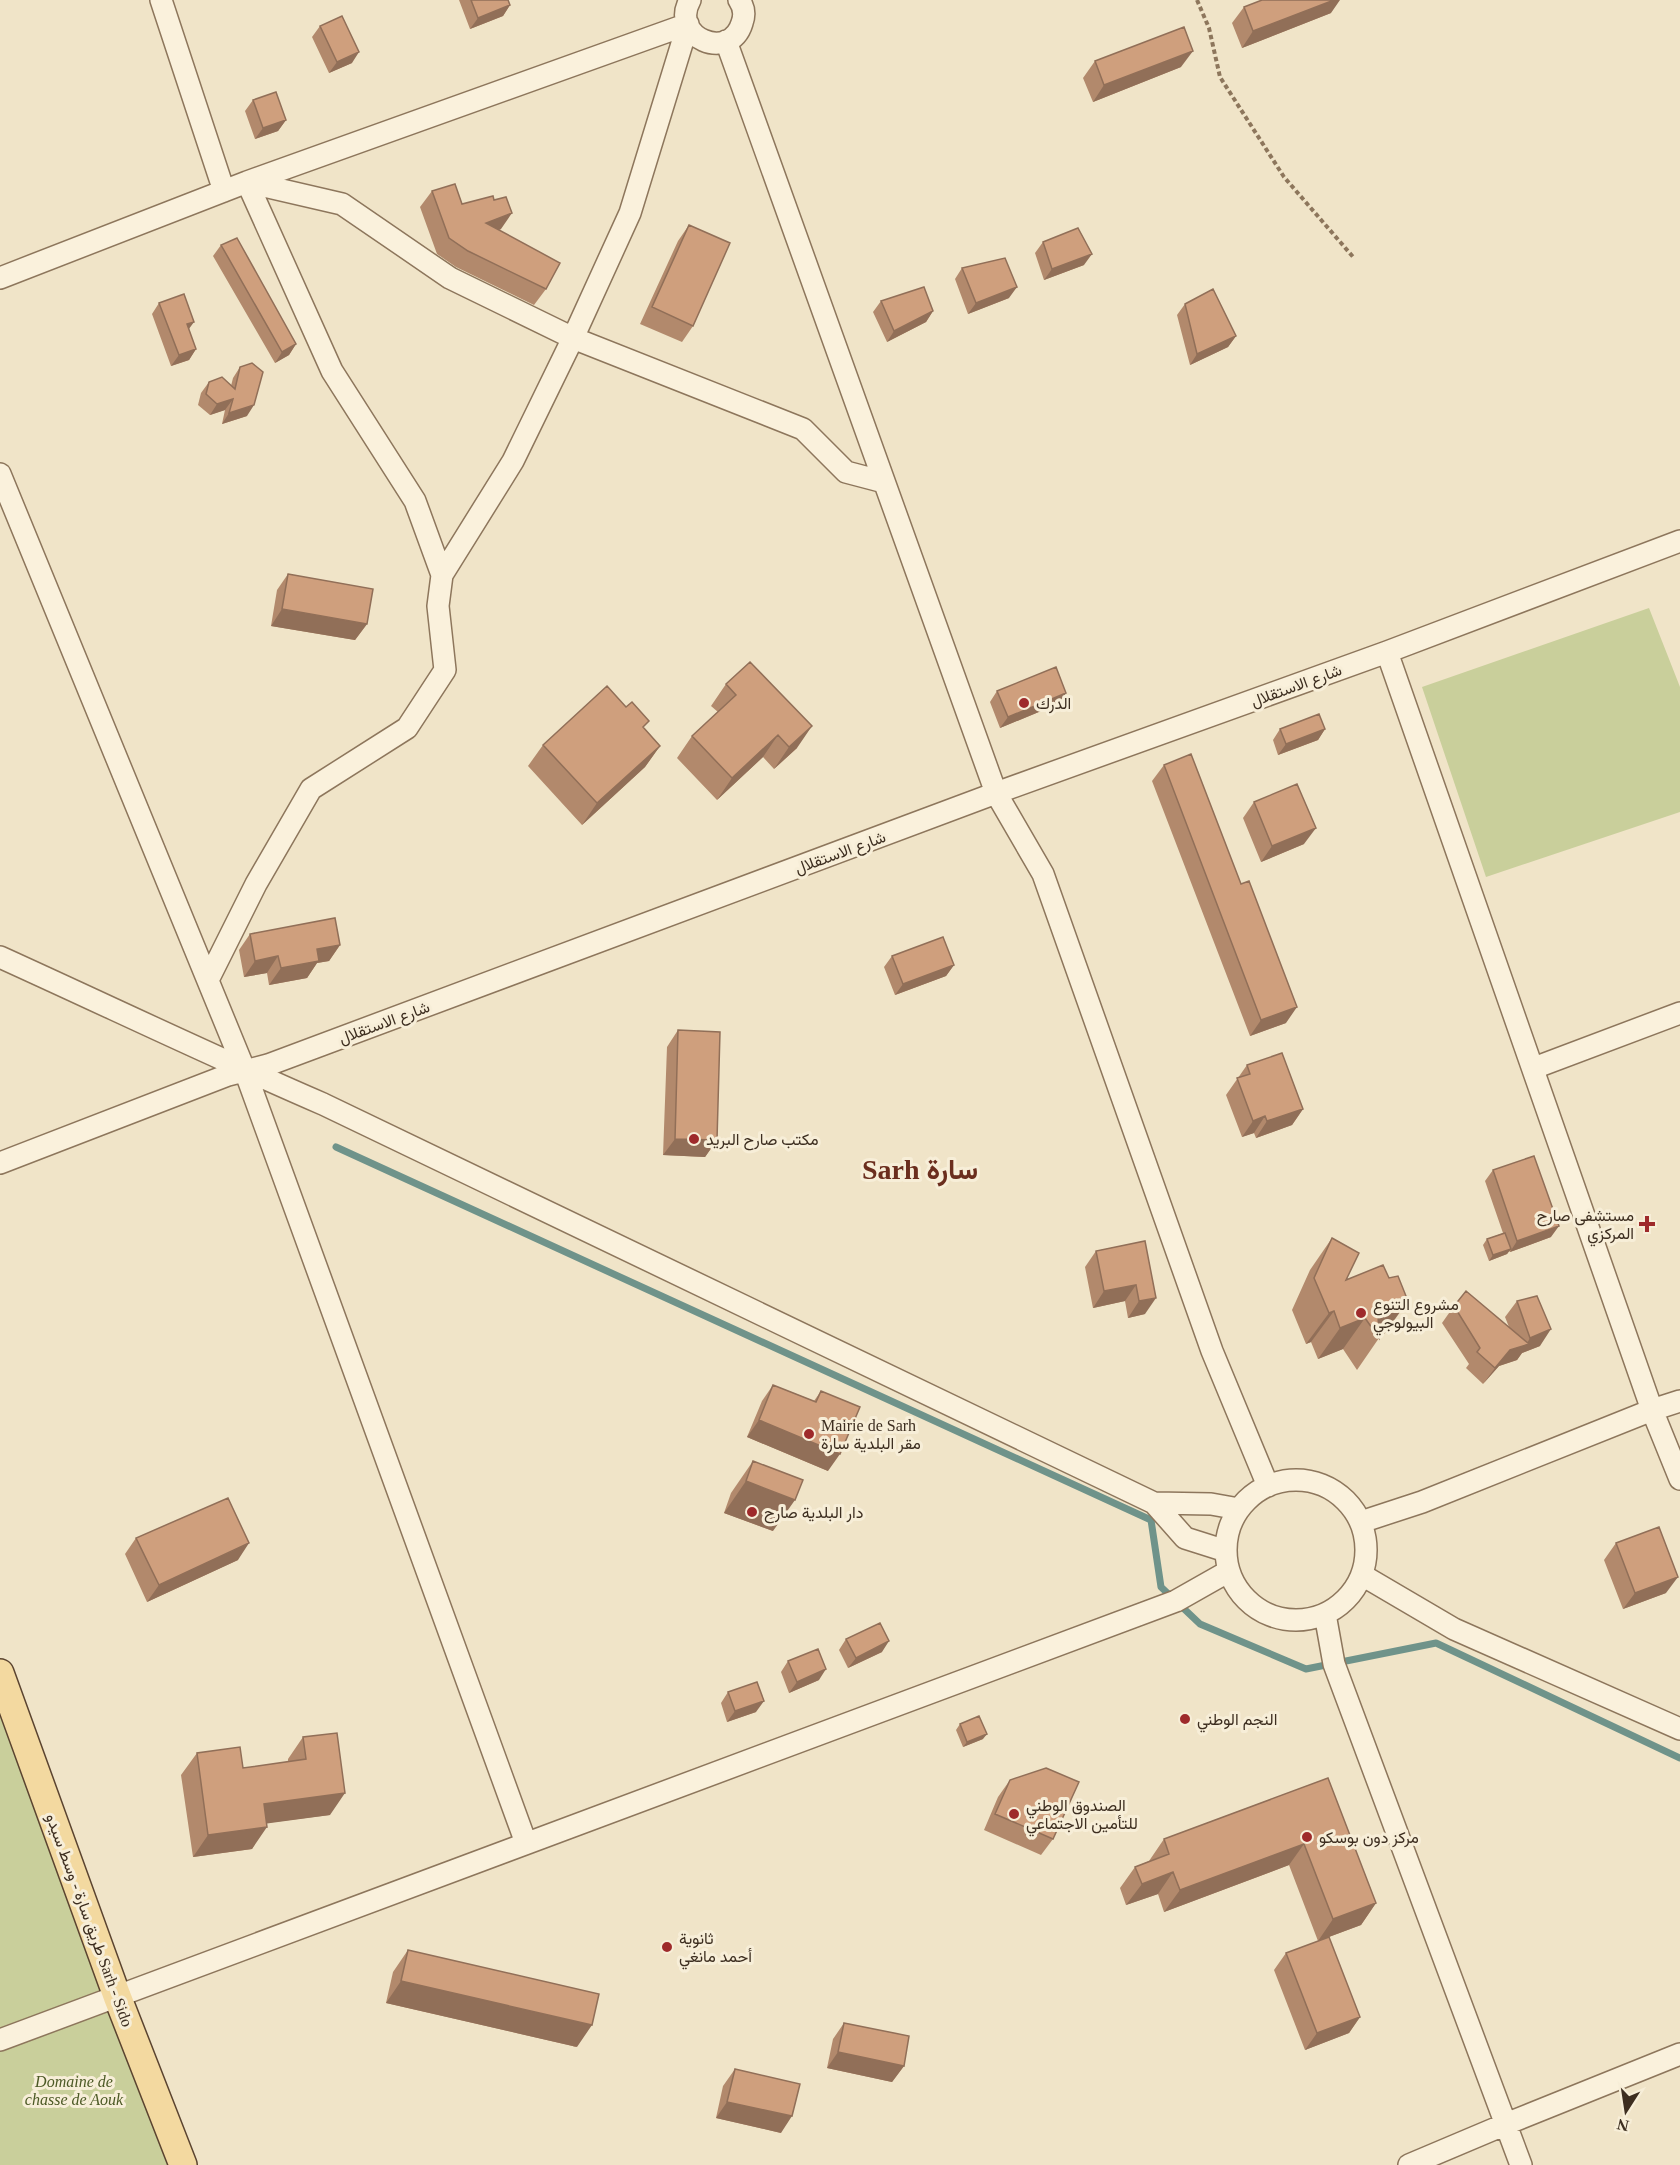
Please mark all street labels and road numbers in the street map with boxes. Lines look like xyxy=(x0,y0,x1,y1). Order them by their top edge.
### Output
street label: شارع الاستقلال xyxy=(1248,661,1345,713)
street label: شارع الاستقلال xyxy=(792,828,889,880)
street label: شارع الاستقلال xyxy=(336,998,433,1050)
street label: طريق سارة - وسط سيدو Sarh - Sido xyxy=(41,1811,136,2030)

